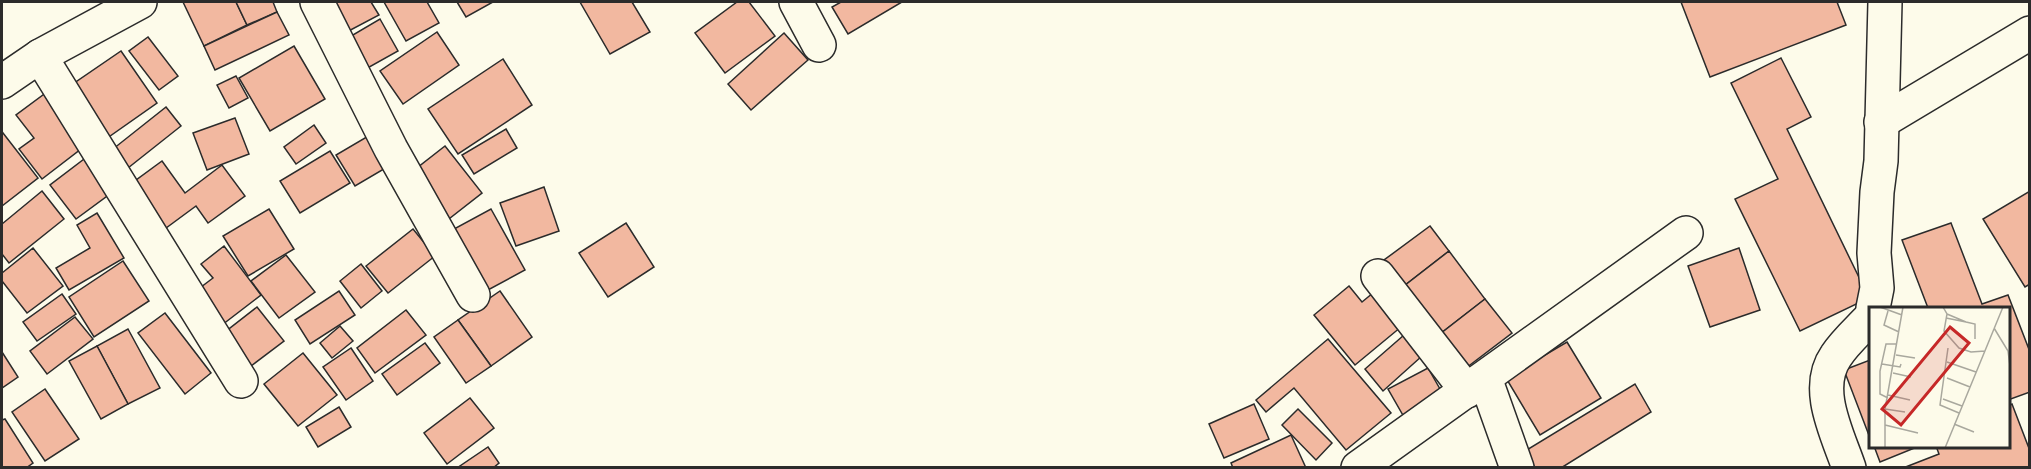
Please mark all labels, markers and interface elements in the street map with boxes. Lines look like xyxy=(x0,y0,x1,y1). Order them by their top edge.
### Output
inset map xyxy=(1869,307,2010,448)

